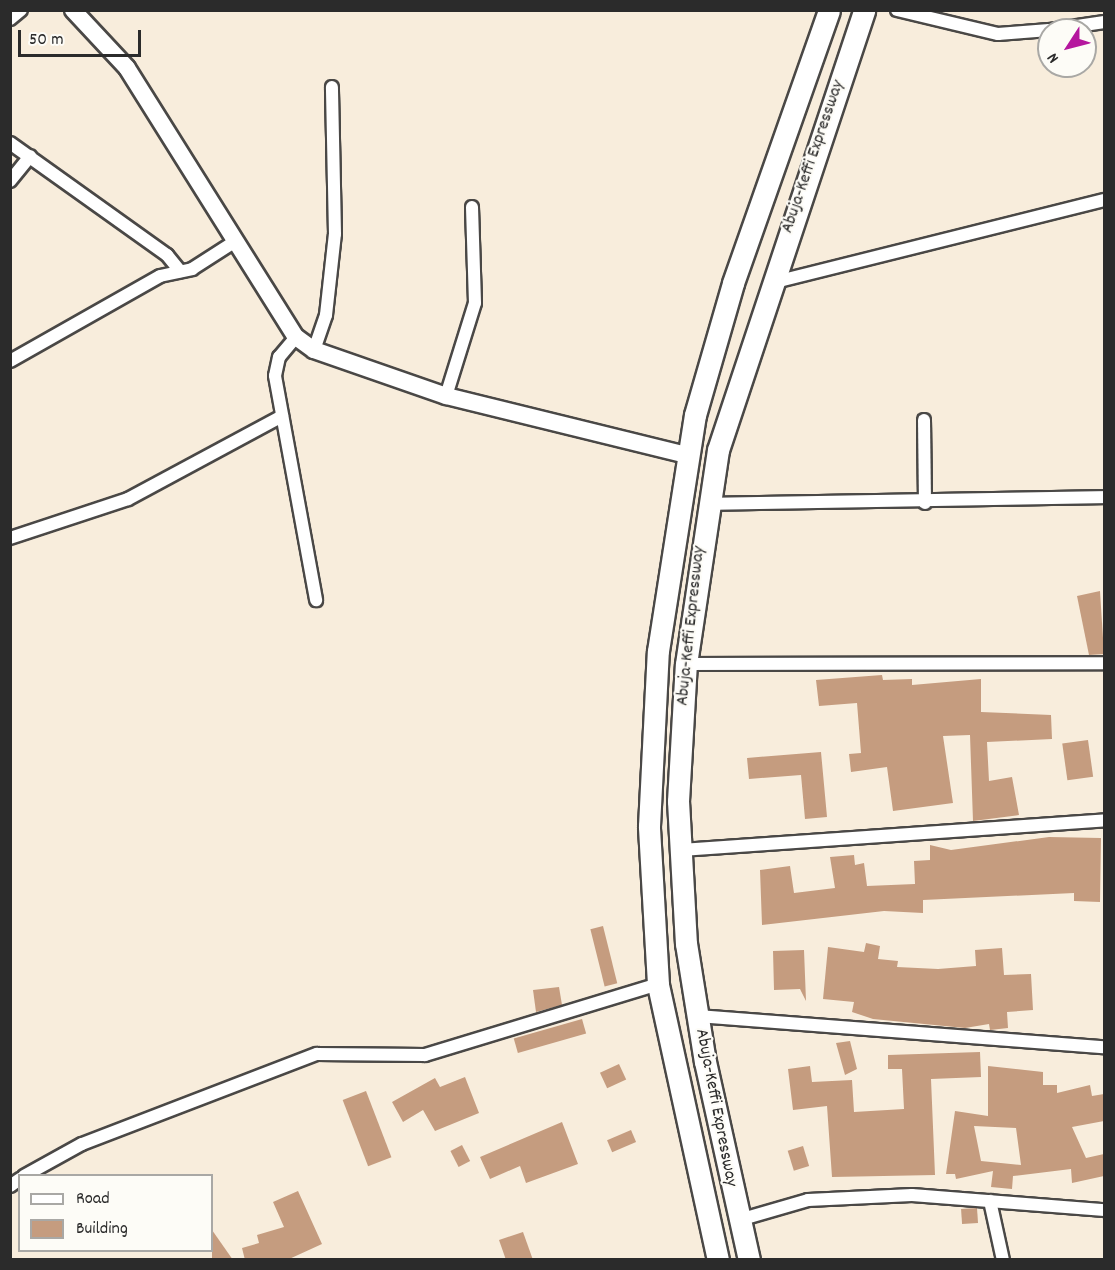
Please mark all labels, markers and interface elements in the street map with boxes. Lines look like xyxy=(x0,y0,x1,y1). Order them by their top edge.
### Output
scale bar xyxy=(21,18,144,56)
north arrow xyxy=(1037,18,1097,78)
text: 50 m xyxy=(29,28,64,53)
text: N xyxy=(1042,48,1065,68)
street label: Abuja-Keffi Expressway xyxy=(778,78,850,236)
street label: Abuja-Keffi Expressway xyxy=(673,545,711,707)
street label: Abuja-Keffi Expressway xyxy=(689,1027,741,1189)
legend xyxy=(18,1174,213,1252)
text: Road xyxy=(76,1187,110,1212)
text: Building xyxy=(76,1217,128,1242)

